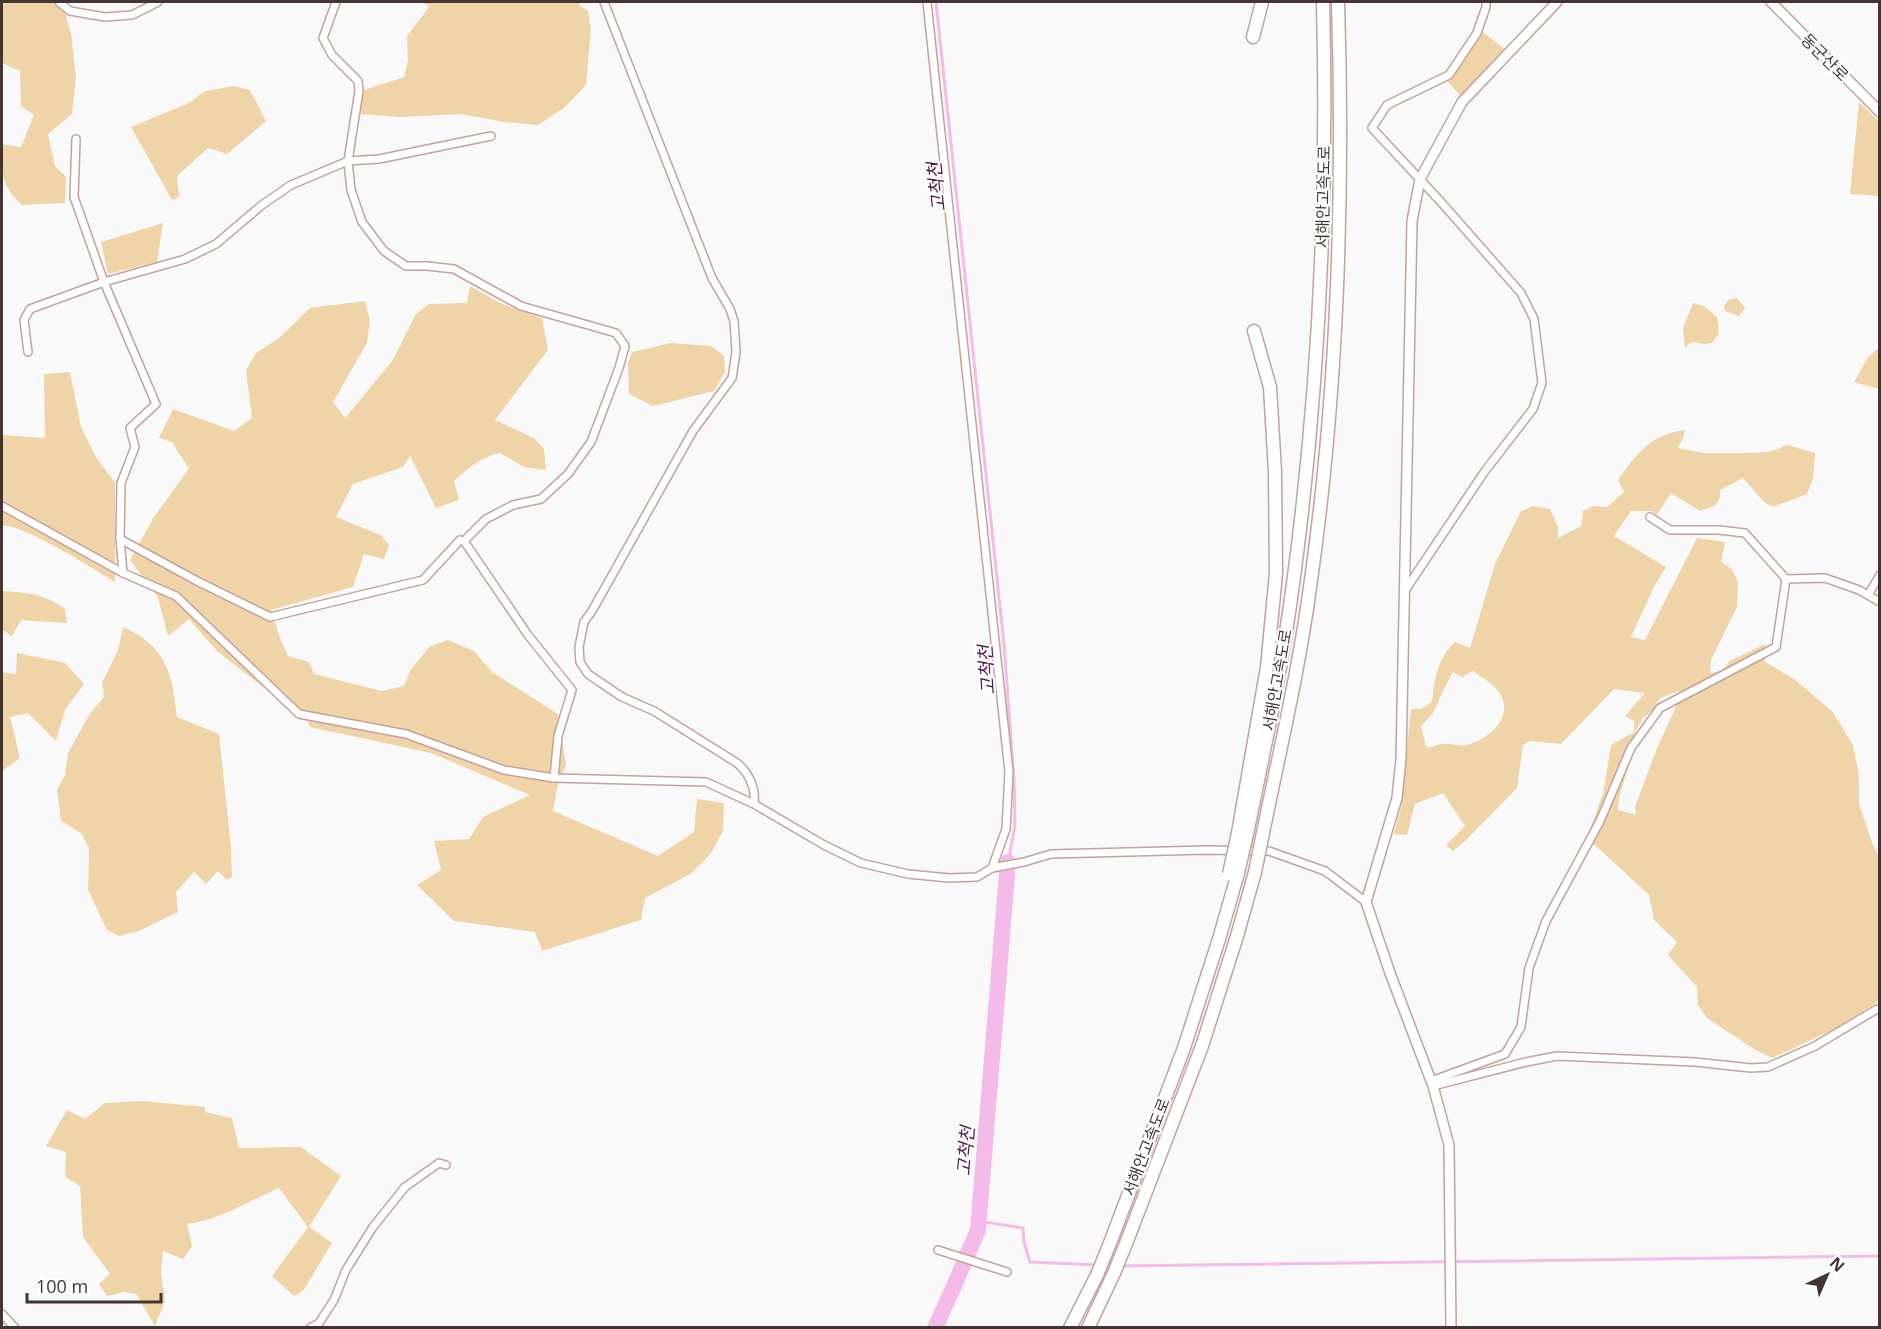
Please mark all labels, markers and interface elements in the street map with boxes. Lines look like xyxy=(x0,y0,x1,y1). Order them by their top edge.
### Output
street label: 동군산로 xyxy=(1796,28,1854,86)
street label: 서해안고속도로 xyxy=(1311,145,1335,249)
water label: 고척천 xyxy=(921,159,951,213)
street label: 서해안고속도로 xyxy=(1257,627,1297,733)
water label: 고척천 xyxy=(972,642,1000,696)
street label: 서해안고속도로 xyxy=(1117,1095,1175,1199)
water label: 고척천 xyxy=(951,1123,979,1177)
north arrow xyxy=(1797,1245,1857,1305)
text: N xyxy=(1825,1252,1850,1277)
scale bar xyxy=(27,1266,160,1304)
text: 100 m xyxy=(36,1274,88,1298)

